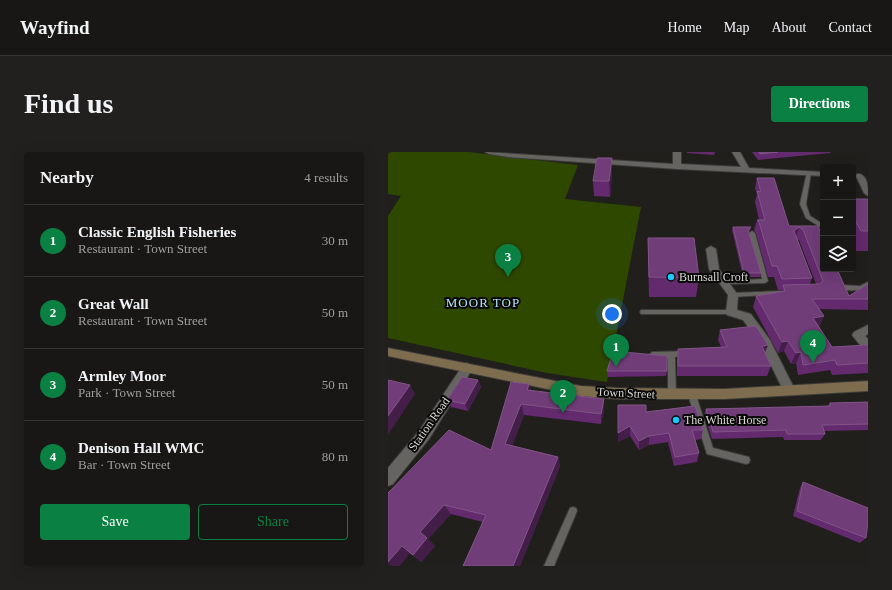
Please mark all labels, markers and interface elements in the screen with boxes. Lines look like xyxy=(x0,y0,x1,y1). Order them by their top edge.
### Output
text: Wayfind xyxy=(20,17,90,38)
text: Home xyxy=(668,20,702,35)
text: Map xyxy=(724,20,749,35)
text: About xyxy=(771,20,806,35)
text: Contact xyxy=(828,20,872,35)
button: Directions xyxy=(771,86,868,122)
text: Find us xyxy=(24,88,114,119)
map controls xyxy=(820,164,856,272)
button: + xyxy=(820,164,856,200)
text: Nearby xyxy=(40,168,94,187)
text: 4 results xyxy=(304,170,348,185)
button: − xyxy=(820,200,856,236)
text: Classic English Fisheries xyxy=(78,224,236,240)
text: 1 xyxy=(50,233,56,248)
text: 30 m xyxy=(322,233,348,248)
button: layers xyxy=(820,236,856,272)
text: Restaurant · Town Street xyxy=(78,241,207,256)
pin: 3 xyxy=(495,244,521,277)
place label: Burnsall Croft xyxy=(679,270,749,284)
marker: Burnsall Croft xyxy=(666,272,676,282)
district label: MOOR TOP xyxy=(446,295,520,310)
text: Great Wall xyxy=(78,296,149,312)
your location xyxy=(602,304,622,324)
text: 2 xyxy=(50,305,56,320)
text: 50 m xyxy=(322,305,348,320)
text: Restaurant · Town Street xyxy=(78,313,207,328)
pin: 4 xyxy=(800,330,826,363)
pin: 1 xyxy=(603,334,629,367)
text: Armley Moor xyxy=(78,368,166,384)
text: 3 xyxy=(50,377,56,392)
text: 50 m xyxy=(322,377,348,392)
pin: 2 xyxy=(550,380,576,413)
street label: Town Street xyxy=(597,384,656,402)
text: Park · Town Street xyxy=(78,385,175,400)
street label: Station Road xyxy=(405,394,453,454)
place label: The White Horse xyxy=(684,413,766,427)
marker: The White Horse xyxy=(671,415,681,425)
text: Denison Hall WMC xyxy=(78,440,204,456)
text: 4 xyxy=(50,449,56,464)
text: 80 m xyxy=(322,449,348,464)
text: Bar · Town Street xyxy=(78,457,170,472)
button: Save xyxy=(40,504,190,540)
button: Share xyxy=(198,504,348,540)

